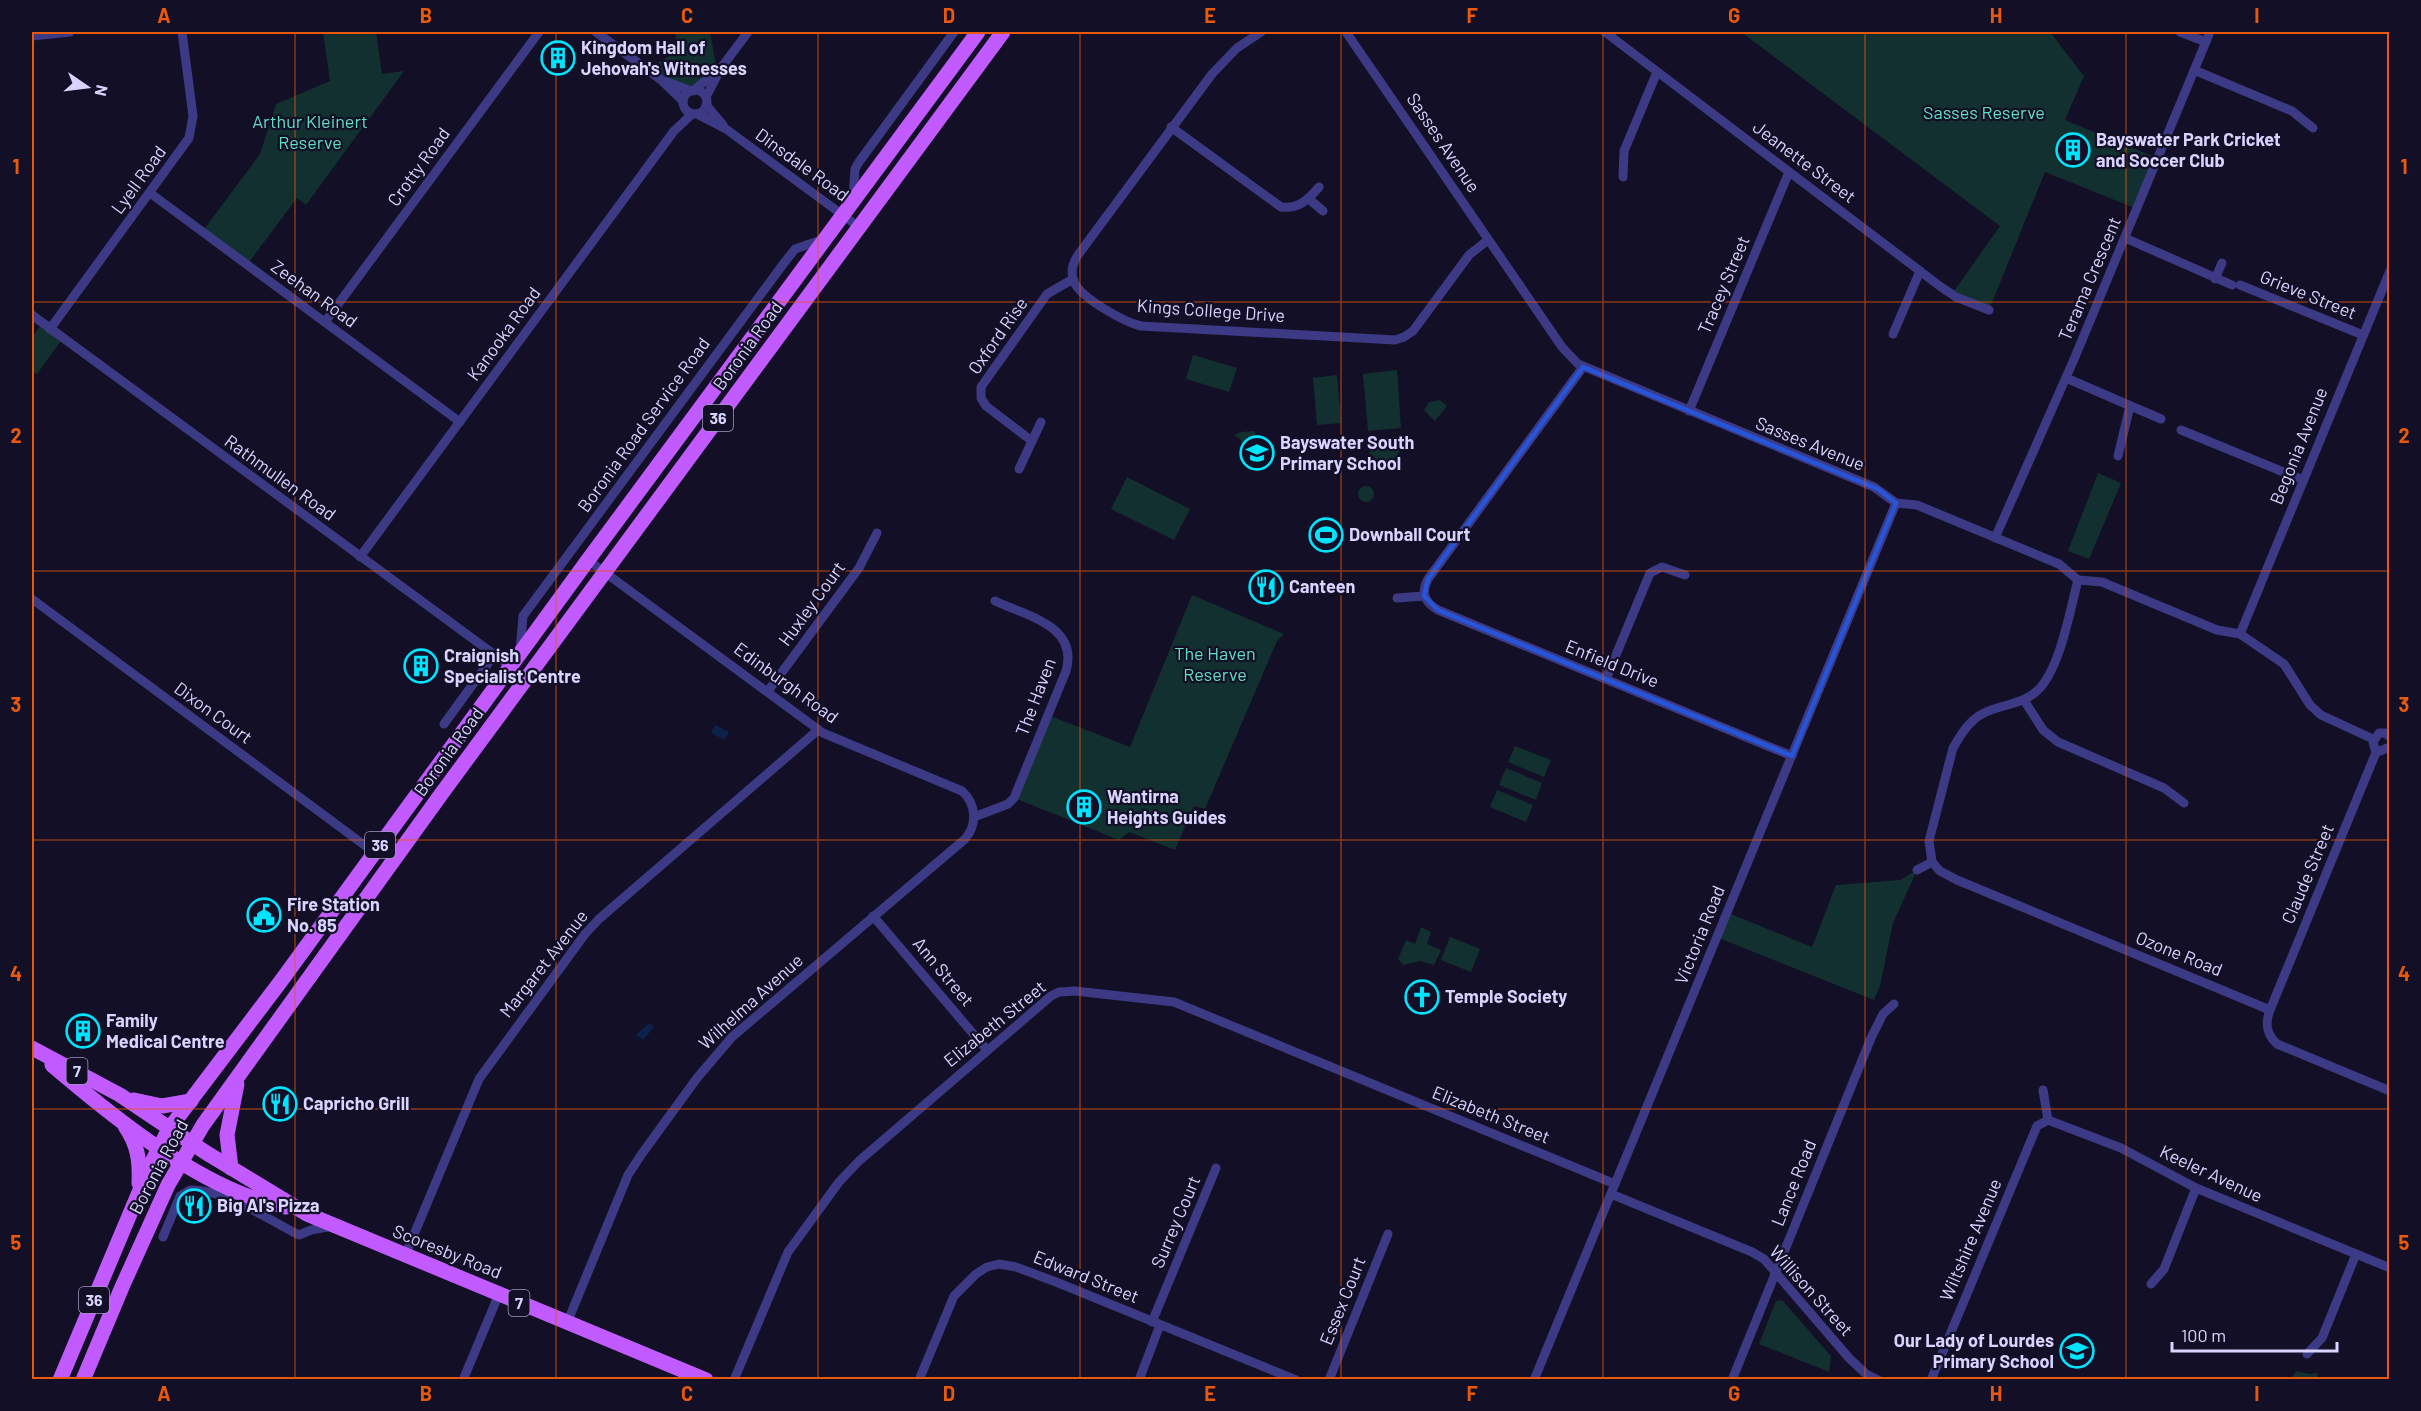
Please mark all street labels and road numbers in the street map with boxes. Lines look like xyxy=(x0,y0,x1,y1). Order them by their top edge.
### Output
street label: Sasses Avenue xyxy=(1402,88,1485,197)
street label: Jeanette Street xyxy=(1749,115,1860,207)
street label: Crotty Road xyxy=(382,123,454,210)
street label: Dinsdale Road xyxy=(752,123,854,205)
street label: Lyell Road xyxy=(106,141,170,218)
street label: Terama Crescent xyxy=(2053,213,2125,344)
street label: Tracey Street xyxy=(1692,232,1754,337)
street label: Zeehan Road xyxy=(267,255,362,332)
street label: Grieve Street xyxy=(2257,265,2360,323)
street label: Kanooka Road xyxy=(462,282,545,385)
street label: Oxford Rise xyxy=(963,293,1032,378)
street label: Kings College Drive xyxy=(1136,294,1286,326)
street label: Boronia Road xyxy=(708,297,787,394)
street label: Boronia Road Service Road xyxy=(572,333,714,516)
street label: Begonia Avenue xyxy=(2265,384,2332,508)
road number: 36 xyxy=(703,405,733,431)
street label: Sasses Avenue xyxy=(1753,411,1868,475)
street label: Rathmullen Road xyxy=(221,430,340,525)
street label: Huxley Court xyxy=(773,557,849,650)
street label: Enfield Drive xyxy=(1562,634,1662,692)
street label: Edinburgh Road xyxy=(730,637,843,727)
street label: The Haven xyxy=(1010,655,1060,739)
street label: Dixon Court xyxy=(170,677,257,748)
street label: Boronia Road xyxy=(409,703,488,800)
street label: Claude Street xyxy=(2276,820,2338,927)
road number: 36 xyxy=(365,832,395,858)
street label: Victoria Road xyxy=(1669,882,1729,987)
street label: Margaret Avenue xyxy=(494,905,592,1022)
street label: Ozone Road xyxy=(2133,926,2226,980)
street label: Ann Street xyxy=(909,932,979,1010)
street label: Wilhelma Avenue xyxy=(694,949,807,1054)
street label: Elizabeth Street xyxy=(939,975,1050,1071)
road number: 7 xyxy=(66,1058,88,1084)
street label: Elizabeth Street xyxy=(1429,1080,1553,1148)
street label: Boronia Road xyxy=(124,1115,192,1218)
street label: Lance Road xyxy=(1766,1136,1820,1229)
street label: Keeler Avenue xyxy=(2156,1140,2266,1207)
street label: Surrey Court xyxy=(1146,1172,1204,1271)
street label: Wiltshire Avenue xyxy=(1934,1175,2006,1304)
street label: Scoresby Road xyxy=(390,1219,505,1283)
street label: Willison Street xyxy=(1765,1241,1858,1340)
street label: Edward Street xyxy=(1030,1245,1142,1307)
street label: Essex Court xyxy=(1314,1253,1370,1348)
road number: 36 xyxy=(79,1287,109,1313)
road number: 7 xyxy=(508,1290,530,1316)

